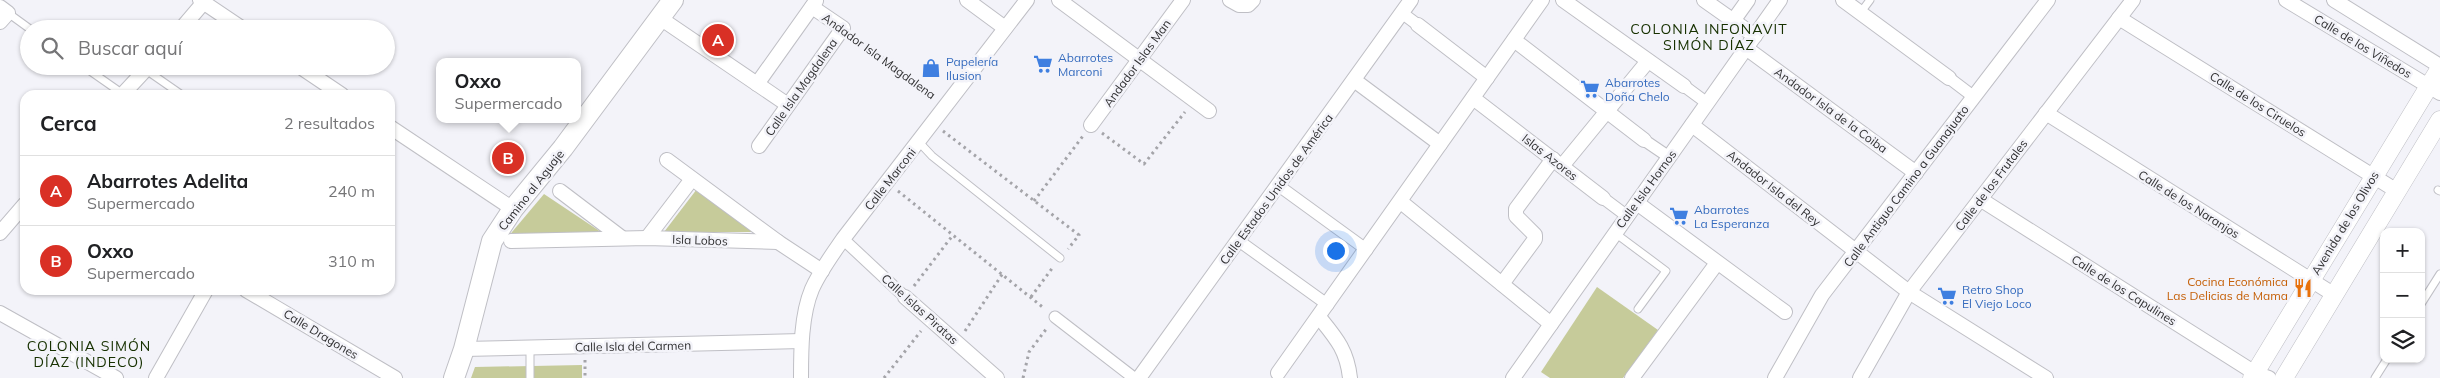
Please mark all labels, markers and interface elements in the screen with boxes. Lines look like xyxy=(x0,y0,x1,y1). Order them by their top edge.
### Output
street label: Andador Isla Magdalena xyxy=(819,10,939,102)
street label: Calle de los Viñedos xyxy=(2312,11,2414,81)
street label: Andador Islas Man xyxy=(1100,16,1174,110)
search box xyxy=(20,20,395,75)
district label: COLONIA INFONAVIT SIMÓN DÍAZ xyxy=(1630,20,1788,54)
pin: A xyxy=(702,21,734,59)
icon: search xyxy=(38,34,66,62)
street label: Calle Isla Magdalena xyxy=(762,35,840,139)
text: Buscar aquí xyxy=(78,36,182,60)
place label: Abarrotes Marconi xyxy=(1058,50,1113,79)
supermarket icon: Abarrotes Marconi xyxy=(1032,53,1054,75)
place label: Papelería Ilusion xyxy=(946,54,998,83)
shop icon: Papelería Ilusion xyxy=(920,57,942,79)
popup xyxy=(436,58,581,123)
street label: Andador Isla de la Coiba xyxy=(1772,64,1890,156)
street label: Calle de los Ciruelos xyxy=(2207,68,2309,140)
text: Oxxo xyxy=(455,69,501,93)
place label: Abarrotes Doña Chelo xyxy=(1605,75,1670,104)
supermarket icon: Abarrotes Doña Chelo xyxy=(1579,78,1601,100)
text: Supermercado xyxy=(455,93,562,113)
street label: Calle Antiguo Camino a Guanajuato xyxy=(1840,102,1972,270)
text: Cerca xyxy=(40,110,97,136)
street label: Calle Estados Unidos de América xyxy=(1216,111,1336,267)
text: 2 resultados xyxy=(284,113,375,133)
street label: Islas Azores xyxy=(1519,131,1581,183)
street label: Calle de los Frutales xyxy=(1952,136,2030,234)
pin: B xyxy=(492,139,524,177)
street label: Calle Marconi xyxy=(861,145,919,213)
street label: Camino al Aguaje xyxy=(495,147,567,233)
street label: Calle Isla Hornos xyxy=(1613,147,1679,231)
street label: Andador Isla del Rey xyxy=(1724,147,1824,230)
street label: Calle de los Naranjos xyxy=(2136,167,2242,241)
street label: Avenida de los Olivos xyxy=(2308,168,2382,278)
text: Abarrotes Adelita xyxy=(87,169,248,193)
text: A xyxy=(50,181,62,201)
text: 240 m xyxy=(328,181,375,201)
text: Supermercado xyxy=(87,193,195,213)
place label: Abarrotes La Esperanza xyxy=(1694,202,1769,231)
supermarket icon: Abarrotes La Esperanza xyxy=(1668,205,1690,227)
map controls xyxy=(2380,228,2425,363)
button: + xyxy=(2380,228,2425,273)
street label: Isla Lobos xyxy=(672,232,728,248)
your location xyxy=(1323,238,1349,264)
text: Oxxo xyxy=(87,239,134,263)
text: B xyxy=(50,251,62,271)
text: 310 m xyxy=(328,251,375,271)
street label: Calle de los Capulines xyxy=(2069,252,2179,328)
text: Supermercado xyxy=(87,263,195,283)
street label: Calle Islas Piratas xyxy=(878,271,962,347)
button: − xyxy=(2380,273,2425,318)
place label: Cocina Económica Las Delicias de Mama xyxy=(2167,274,2288,303)
restaurant icon: Cocina Económica Las Delicias de Mama xyxy=(2292,277,2314,299)
place label: Retro Shop El Viejo Loco xyxy=(1962,282,2032,311)
supermarket icon: Retro Shop El Viejo Loco xyxy=(1936,285,1958,307)
street label: Calle Dragones xyxy=(281,306,361,362)
button: layers xyxy=(2380,318,2425,363)
district label: COLONIA SIMÓN DÍAZ (INDECO) xyxy=(27,337,151,371)
street label: Calle Isla del Carmen xyxy=(575,337,691,355)

